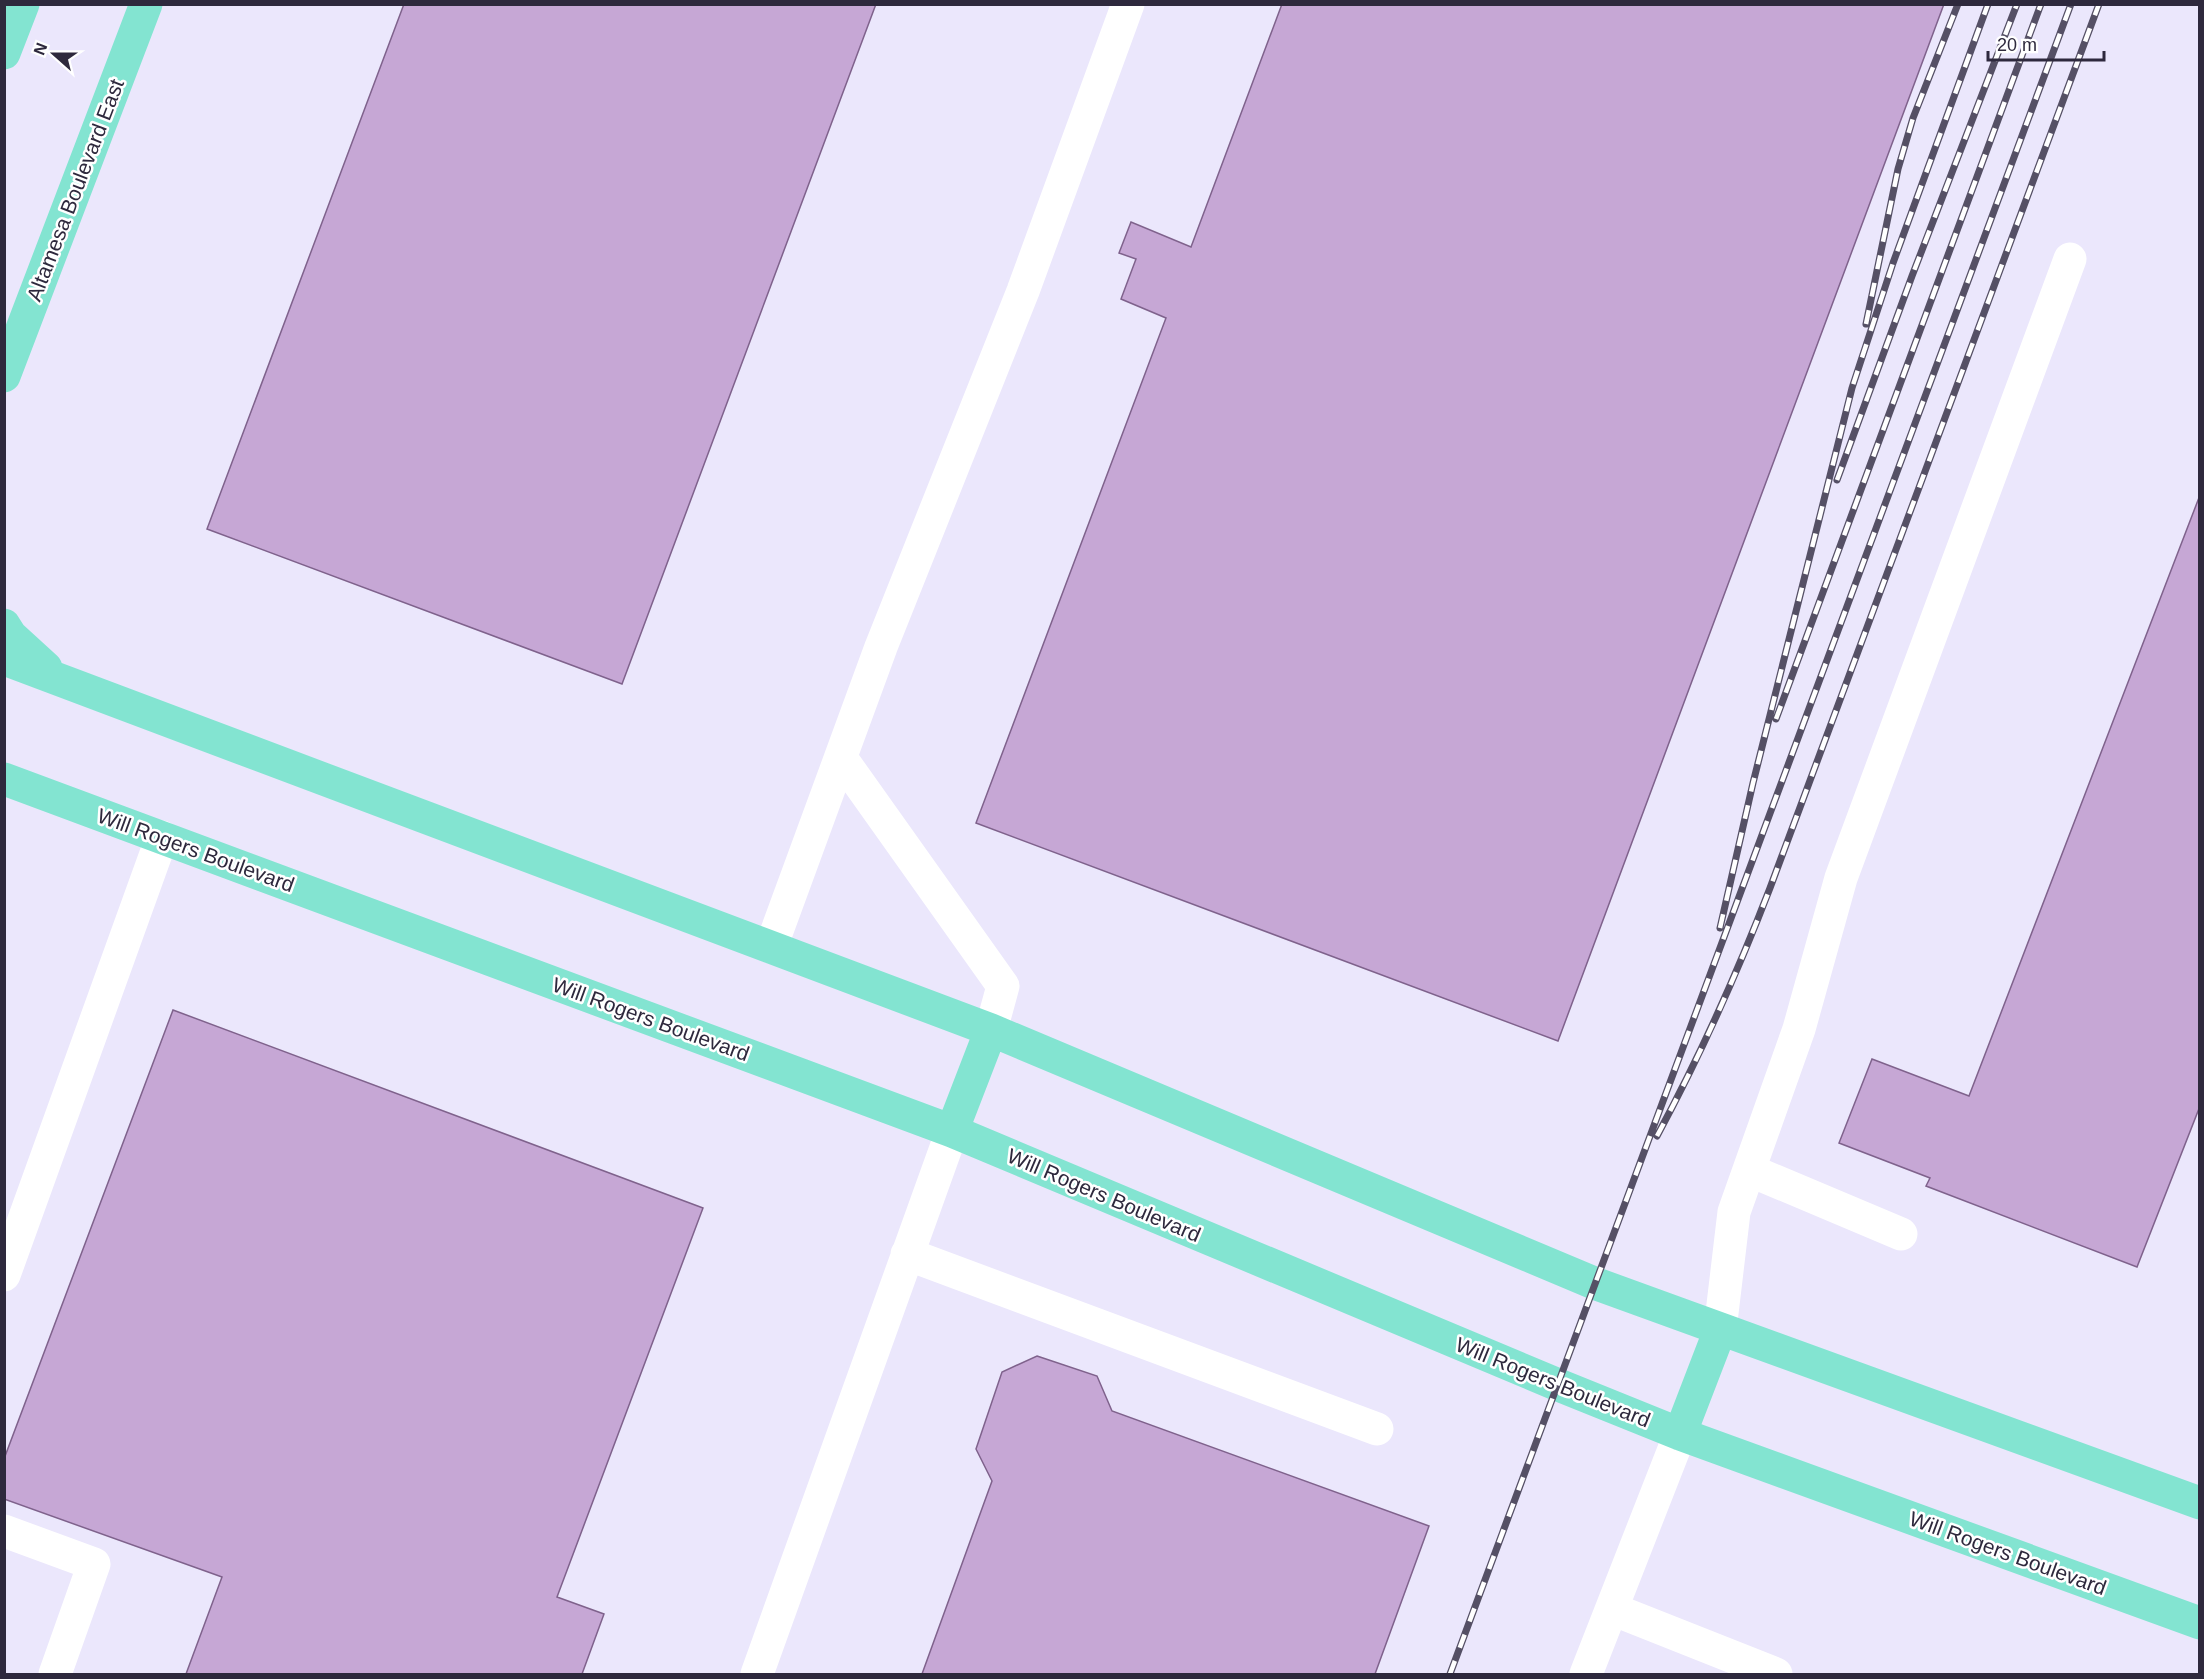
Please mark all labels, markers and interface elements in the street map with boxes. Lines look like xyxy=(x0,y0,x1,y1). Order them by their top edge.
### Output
north arrow xyxy=(24,24,84,84)
scale bar xyxy=(1988,24,2104,62)
text: 20 m xyxy=(1997,35,2037,55)
text: N xyxy=(30,40,50,57)
street label: Altamesa Boulevard East xyxy=(22,76,128,304)
street label: Will Rogers Boulevard xyxy=(94,804,298,896)
street label: Will Rogers Boulevard xyxy=(549,973,753,1065)
street label: Will Rogers Boulevard xyxy=(1004,1144,1204,1246)
street label: Will Rogers Boulevard xyxy=(1452,1332,1654,1432)
street label: Will Rogers Boulevard xyxy=(1906,1507,2110,1599)

